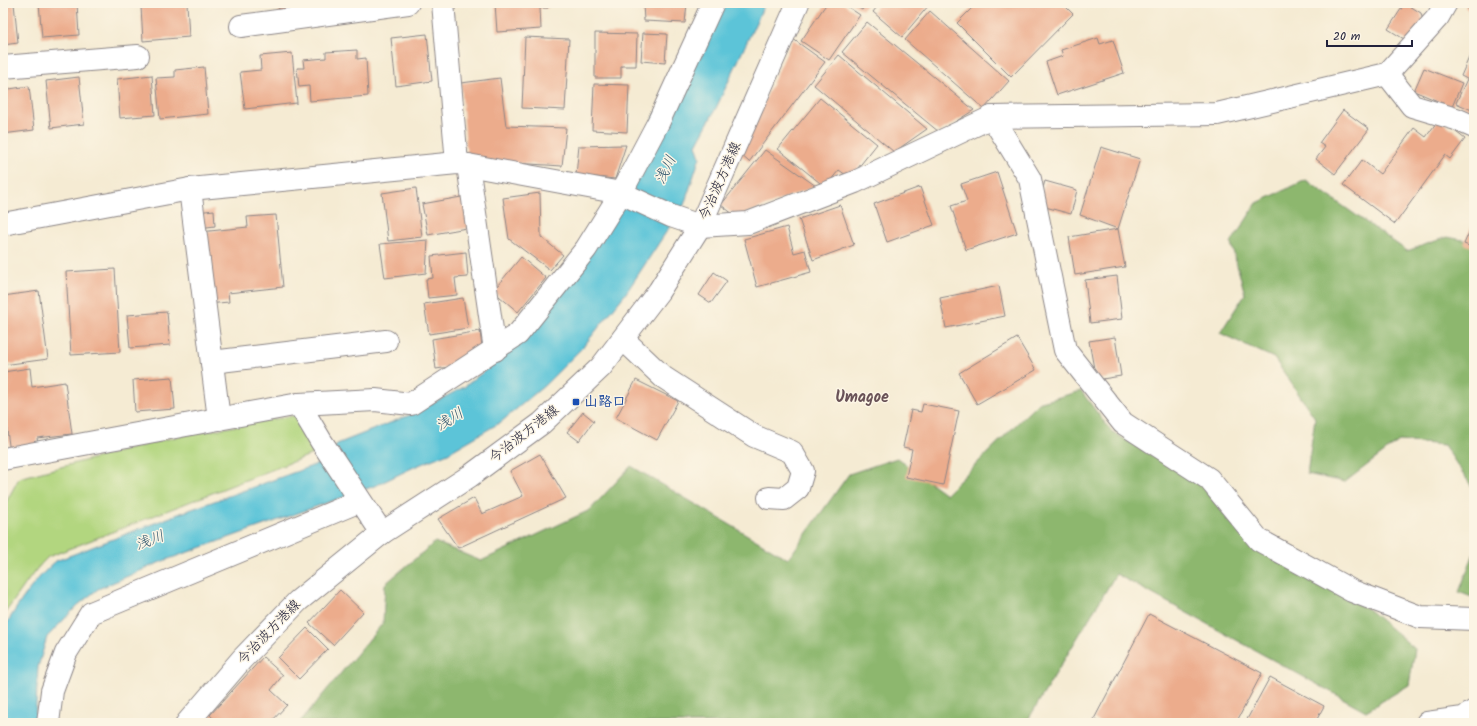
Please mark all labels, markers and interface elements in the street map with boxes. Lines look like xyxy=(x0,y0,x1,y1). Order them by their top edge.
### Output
scale bar xyxy=(1327,22,1412,48)
text: 20 m xyxy=(1333,27,1361,46)
street label: 今治波方港線 xyxy=(693,138,747,224)
water label: 浅川 xyxy=(649,151,683,189)
district label: Umagoe xyxy=(835,385,889,410)
place label: 山路口 xyxy=(584,391,626,413)
marker: 山路口 xyxy=(571,397,581,407)
street label: 今治波方港線 xyxy=(484,399,564,469)
water label: 浅川 xyxy=(431,402,469,438)
water label: 浅川 xyxy=(132,524,168,558)
street label: 今治波方港線 xyxy=(232,594,306,670)

